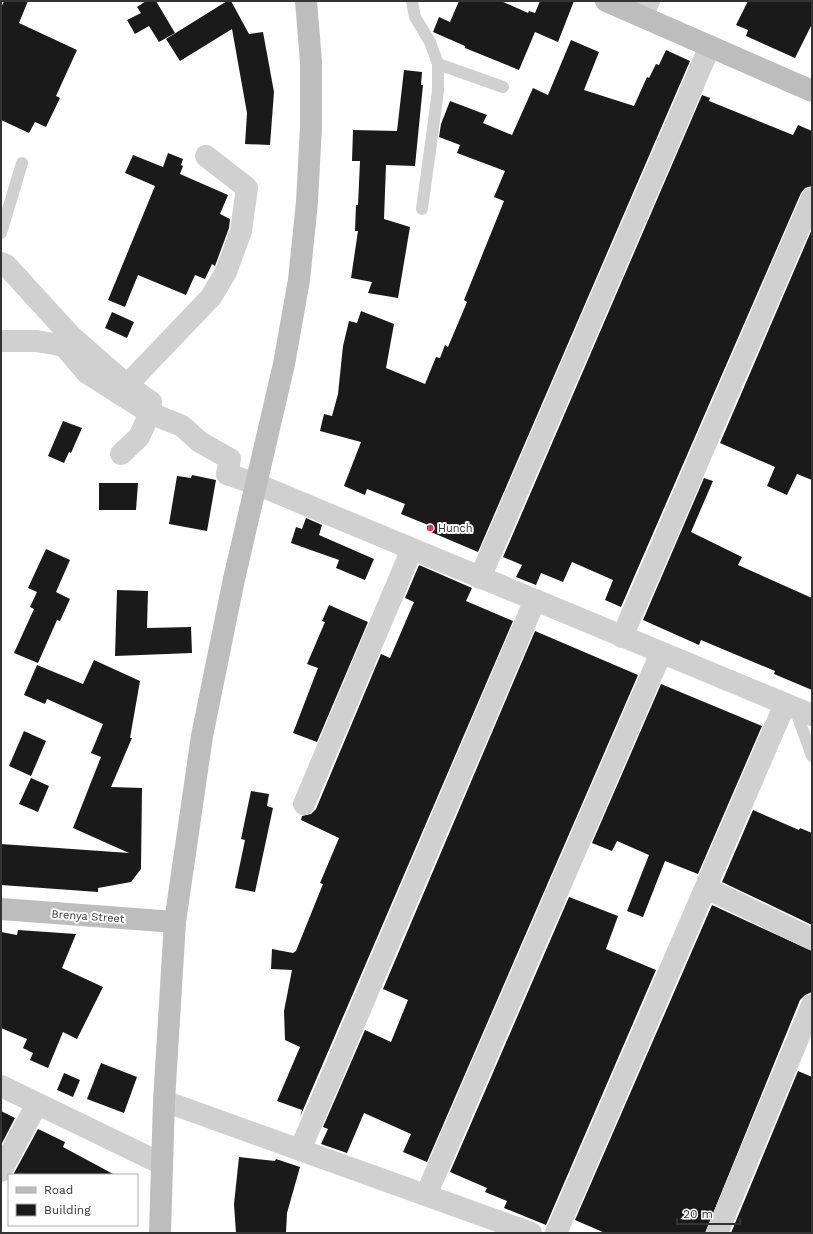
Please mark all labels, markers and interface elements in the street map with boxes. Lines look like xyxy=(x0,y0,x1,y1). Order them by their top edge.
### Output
place label: Hunch xyxy=(438,522,473,535)
marker: Hunch xyxy=(425,523,435,533)
street label: Brenya Street xyxy=(51,907,125,926)
legend xyxy=(8,1174,138,1226)
text: Road xyxy=(44,1183,73,1197)
scale bar xyxy=(677,1200,740,1226)
text: Building xyxy=(44,1203,91,1217)
text: 20 m xyxy=(683,1207,713,1221)

